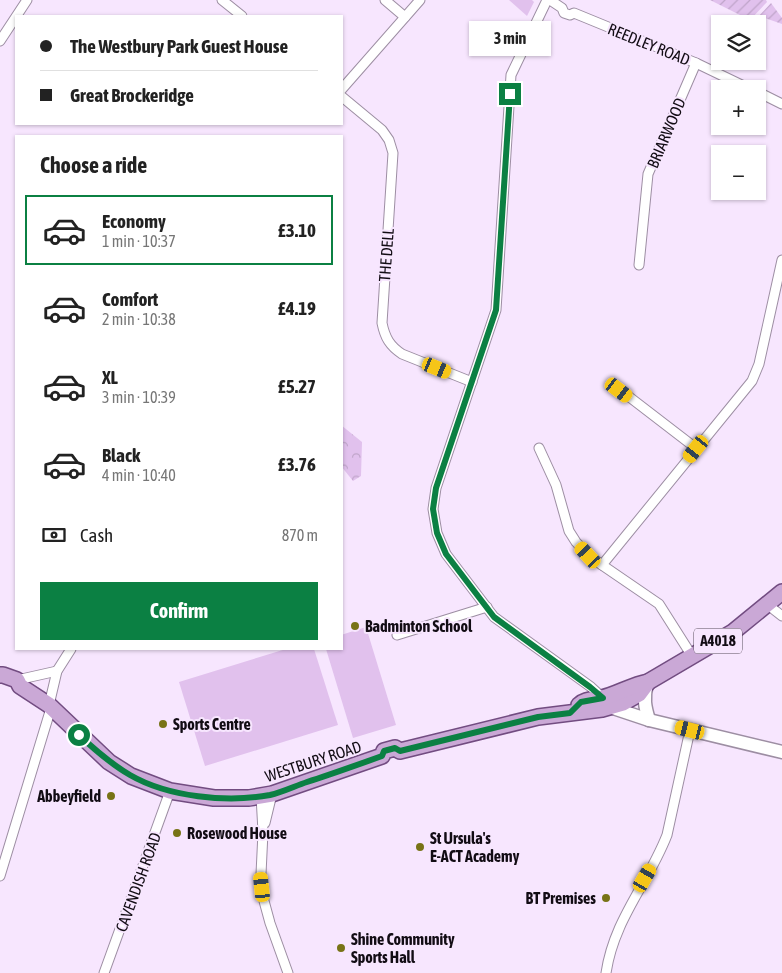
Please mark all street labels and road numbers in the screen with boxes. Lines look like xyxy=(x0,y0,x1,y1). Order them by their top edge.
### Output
street label: REEDLEY ROAD xyxy=(605,19,693,69)
street label: BRIARWOOD xyxy=(643,95,689,171)
street label: THE DELL xyxy=(375,227,397,282)
road number: A4018 xyxy=(694,628,742,654)
street label: WESTBURY ROAD xyxy=(263,737,364,785)
street label: CAVENDISH ROAD xyxy=(112,830,164,934)

